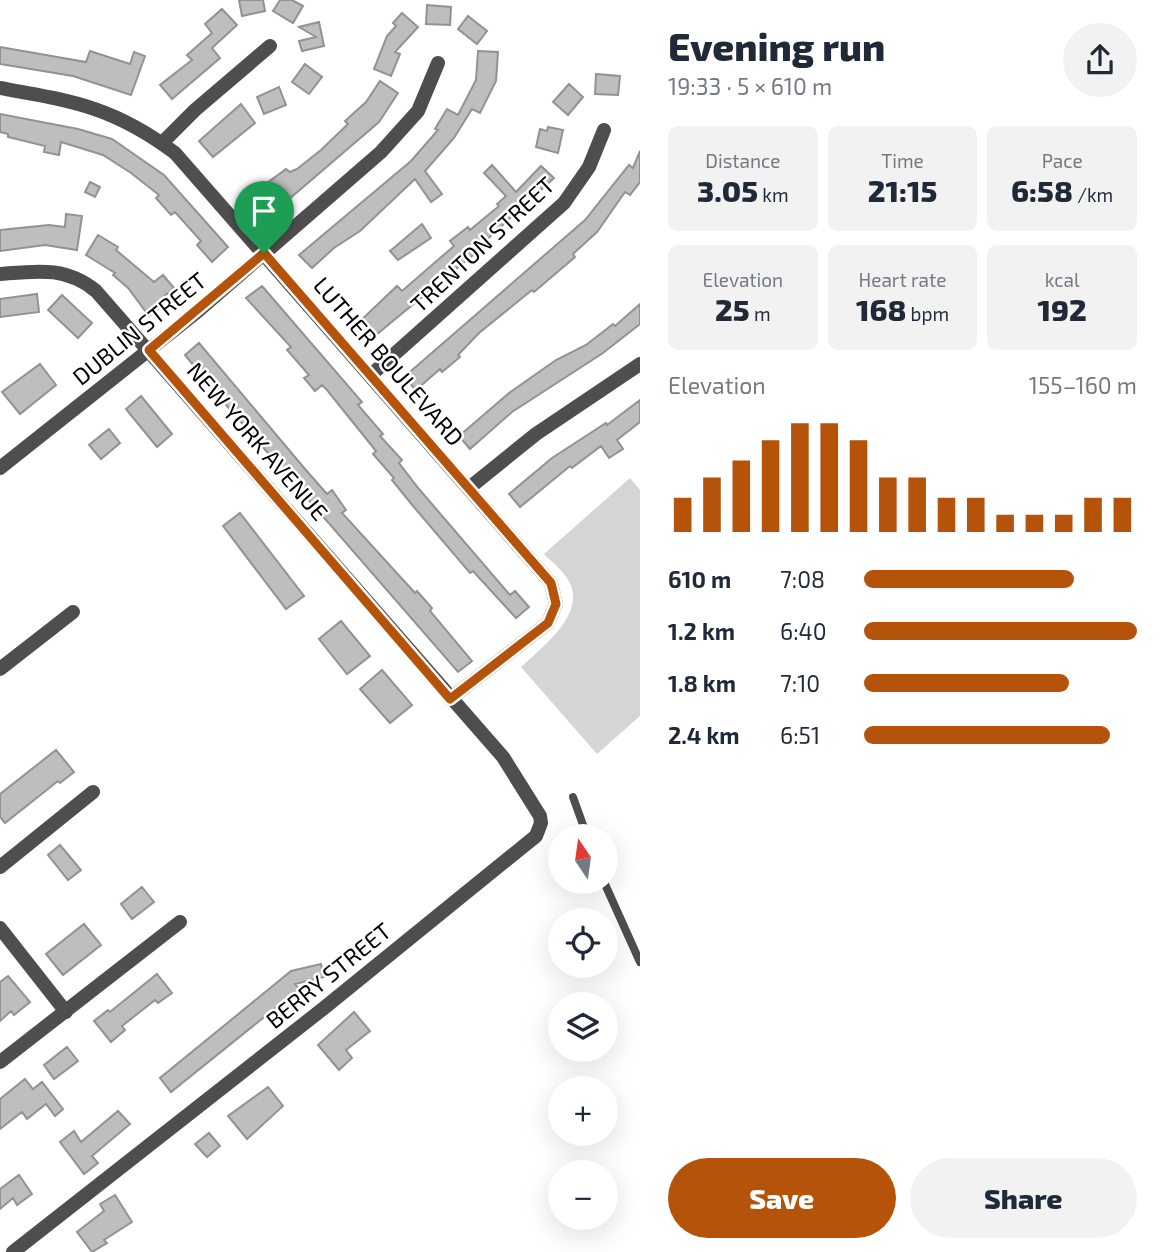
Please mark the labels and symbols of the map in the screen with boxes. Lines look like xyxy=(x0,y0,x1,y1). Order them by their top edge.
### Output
street label: TRENTON STREET xyxy=(404,170,560,318)
pin xyxy=(234,181,294,253)
street label: DUBLIN STREET xyxy=(67,266,211,390)
street label: LUTHER BOULEVARD xyxy=(308,271,470,451)
street label: NEW YORK AVENUE xyxy=(182,356,334,526)
north arrow xyxy=(548,824,618,894)
street label: BERRY STREET xyxy=(260,916,396,1034)

